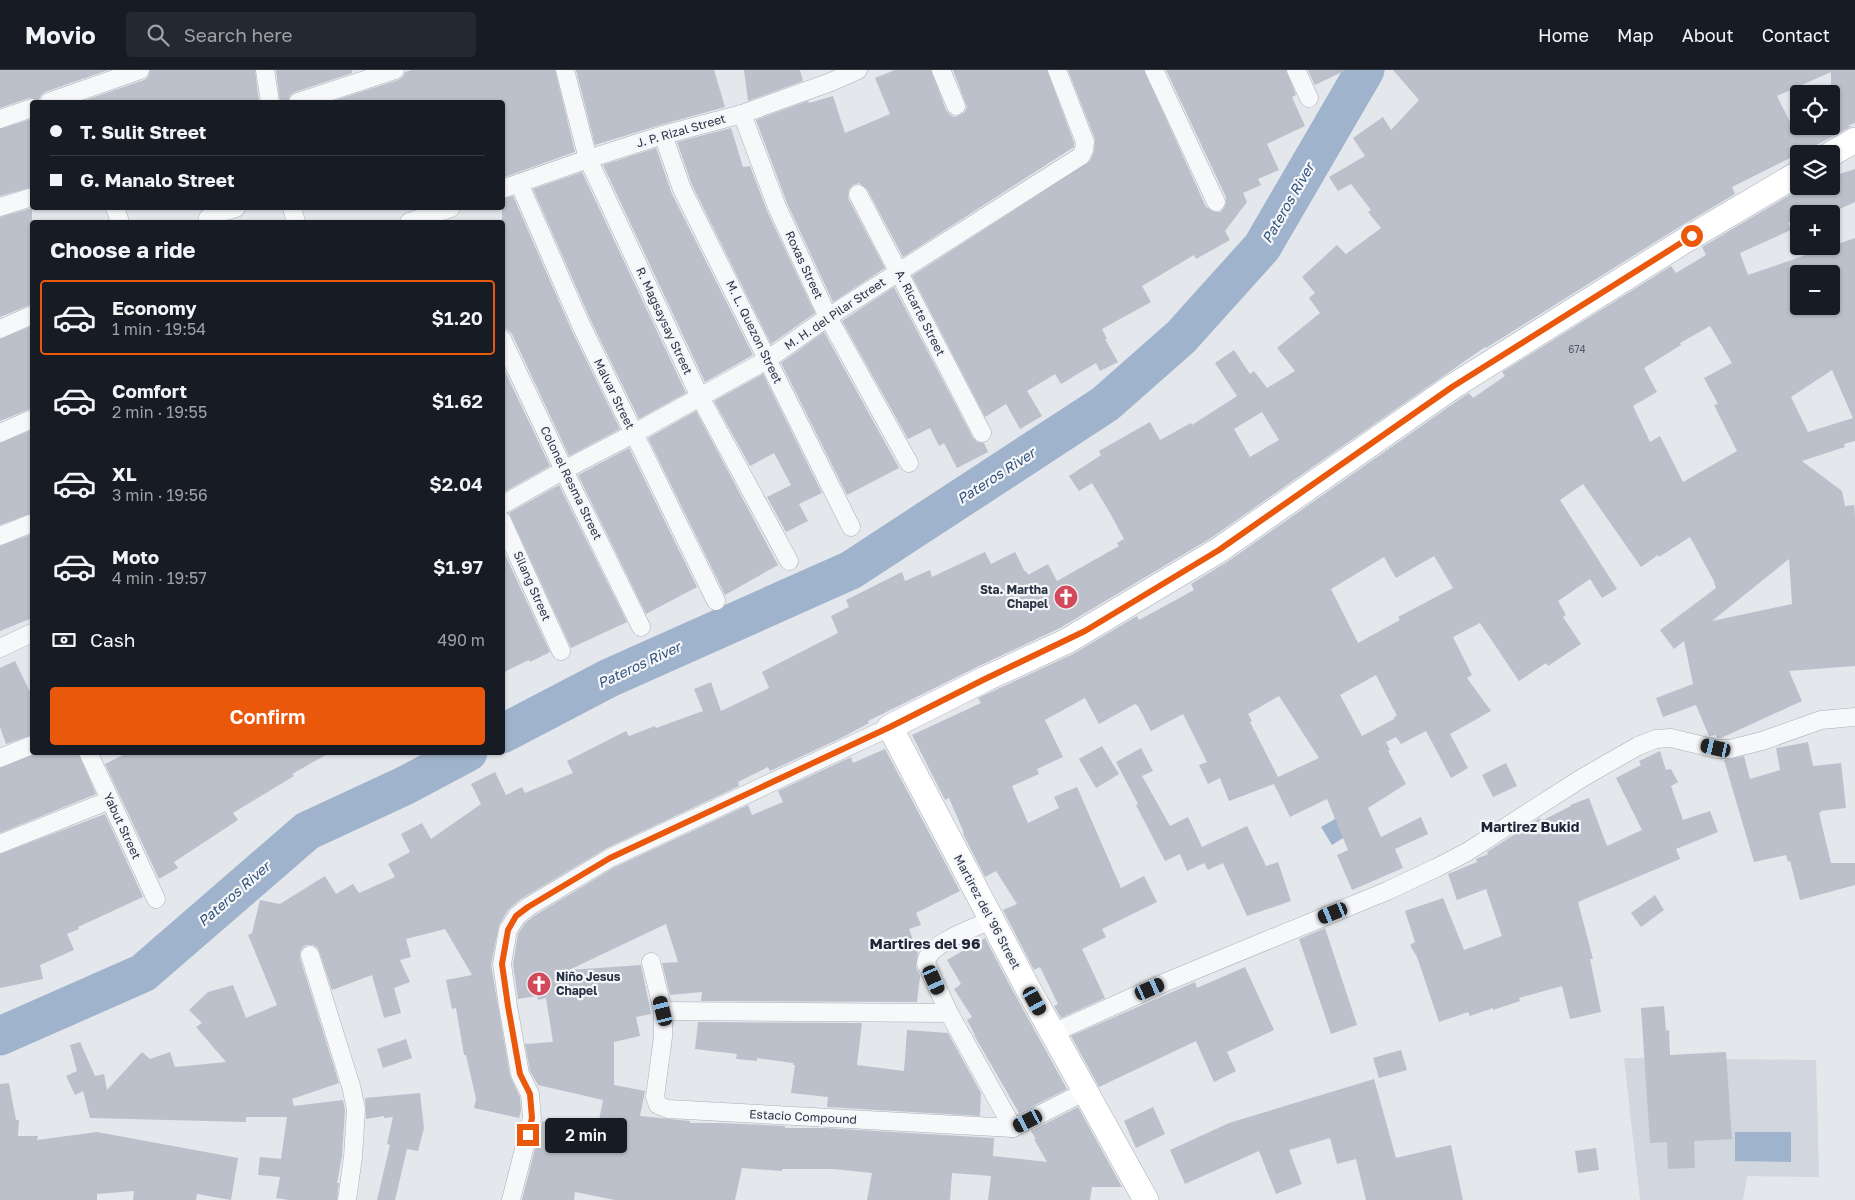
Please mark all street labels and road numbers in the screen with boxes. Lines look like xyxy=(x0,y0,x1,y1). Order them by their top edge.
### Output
street label: J. P. Rizal Street xyxy=(634,111,727,150)
street label: Roxas Street xyxy=(782,228,827,301)
street label: R. Magsaysay Street xyxy=(633,265,696,377)
street label: A. Ricarte Street xyxy=(892,267,949,359)
street label: M. H. del Pilar Street xyxy=(781,274,888,353)
street label: M. L. Quezon Street xyxy=(723,278,786,386)
street label: Malvar Street xyxy=(591,356,638,432)
street label: Colonel Resma Street xyxy=(537,423,606,542)
street label: Silang Street xyxy=(510,549,555,623)
street label: Yabut Street xyxy=(101,790,144,862)
street label: Martirez del '96 Street xyxy=(951,852,1024,972)
street label: Estacio Compound xyxy=(749,1106,857,1127)

